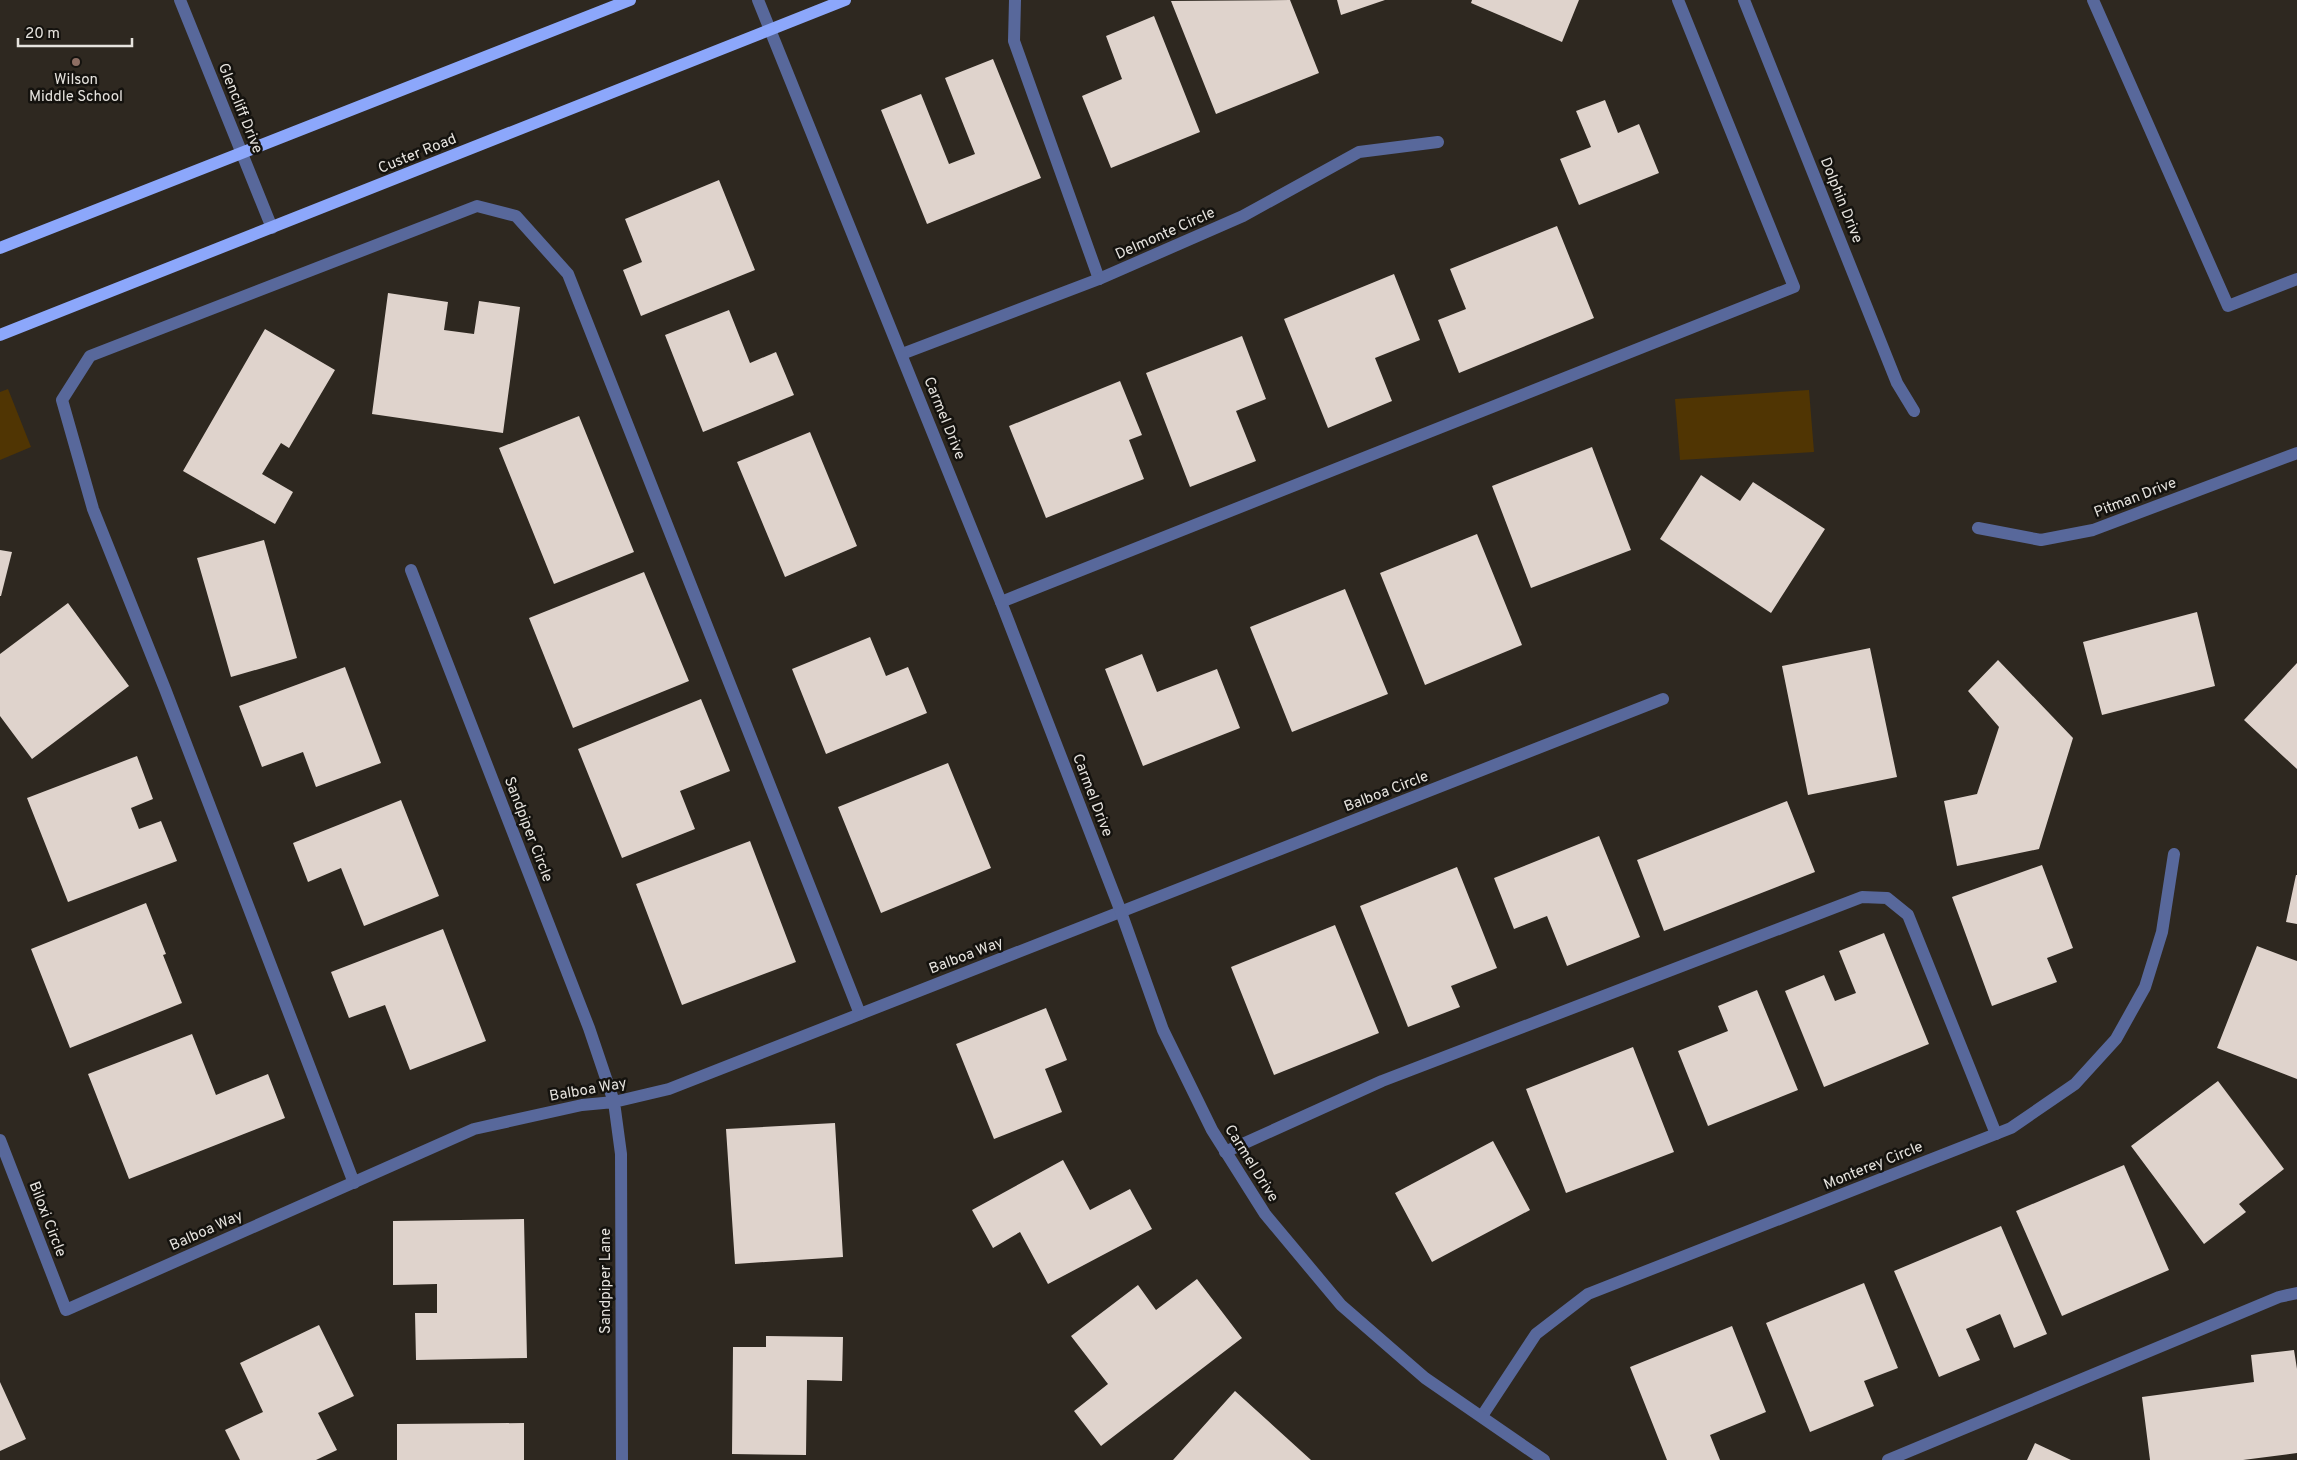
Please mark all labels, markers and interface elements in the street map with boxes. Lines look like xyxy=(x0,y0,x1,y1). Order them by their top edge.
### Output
scale bar xyxy=(18,15,131,47)
text: 20 m xyxy=(25,25,60,44)
marker: Wilson Middle School xyxy=(70,56,82,68)
street label: Glencliff Drive xyxy=(213,61,266,156)
place label: Wilson Middle School xyxy=(29,71,123,107)
street label: Custer Road xyxy=(376,130,460,179)
street label: Dolphin Drive xyxy=(1815,155,1866,246)
street label: Delmonte Circle xyxy=(1113,204,1218,265)
street label: Carmel Drive xyxy=(918,374,969,463)
street label: Pitman Drive xyxy=(2092,474,2179,523)
street label: Carmel Drive xyxy=(1067,751,1116,840)
street label: Balboa Circle xyxy=(1342,768,1431,817)
street label: Sandpiper Circle xyxy=(499,774,556,885)
street label: Balboa Way xyxy=(927,934,1006,979)
street label: Balboa Way xyxy=(548,1074,628,1107)
street label: Carmel Drive xyxy=(1219,1122,1282,1206)
street label: Monterey Circle xyxy=(1821,1138,1926,1195)
street label: Biloxi Circle xyxy=(24,1179,70,1260)
street label: Balboa Way xyxy=(167,1207,246,1256)
street label: Sandpiper Lane xyxy=(597,1228,616,1334)

